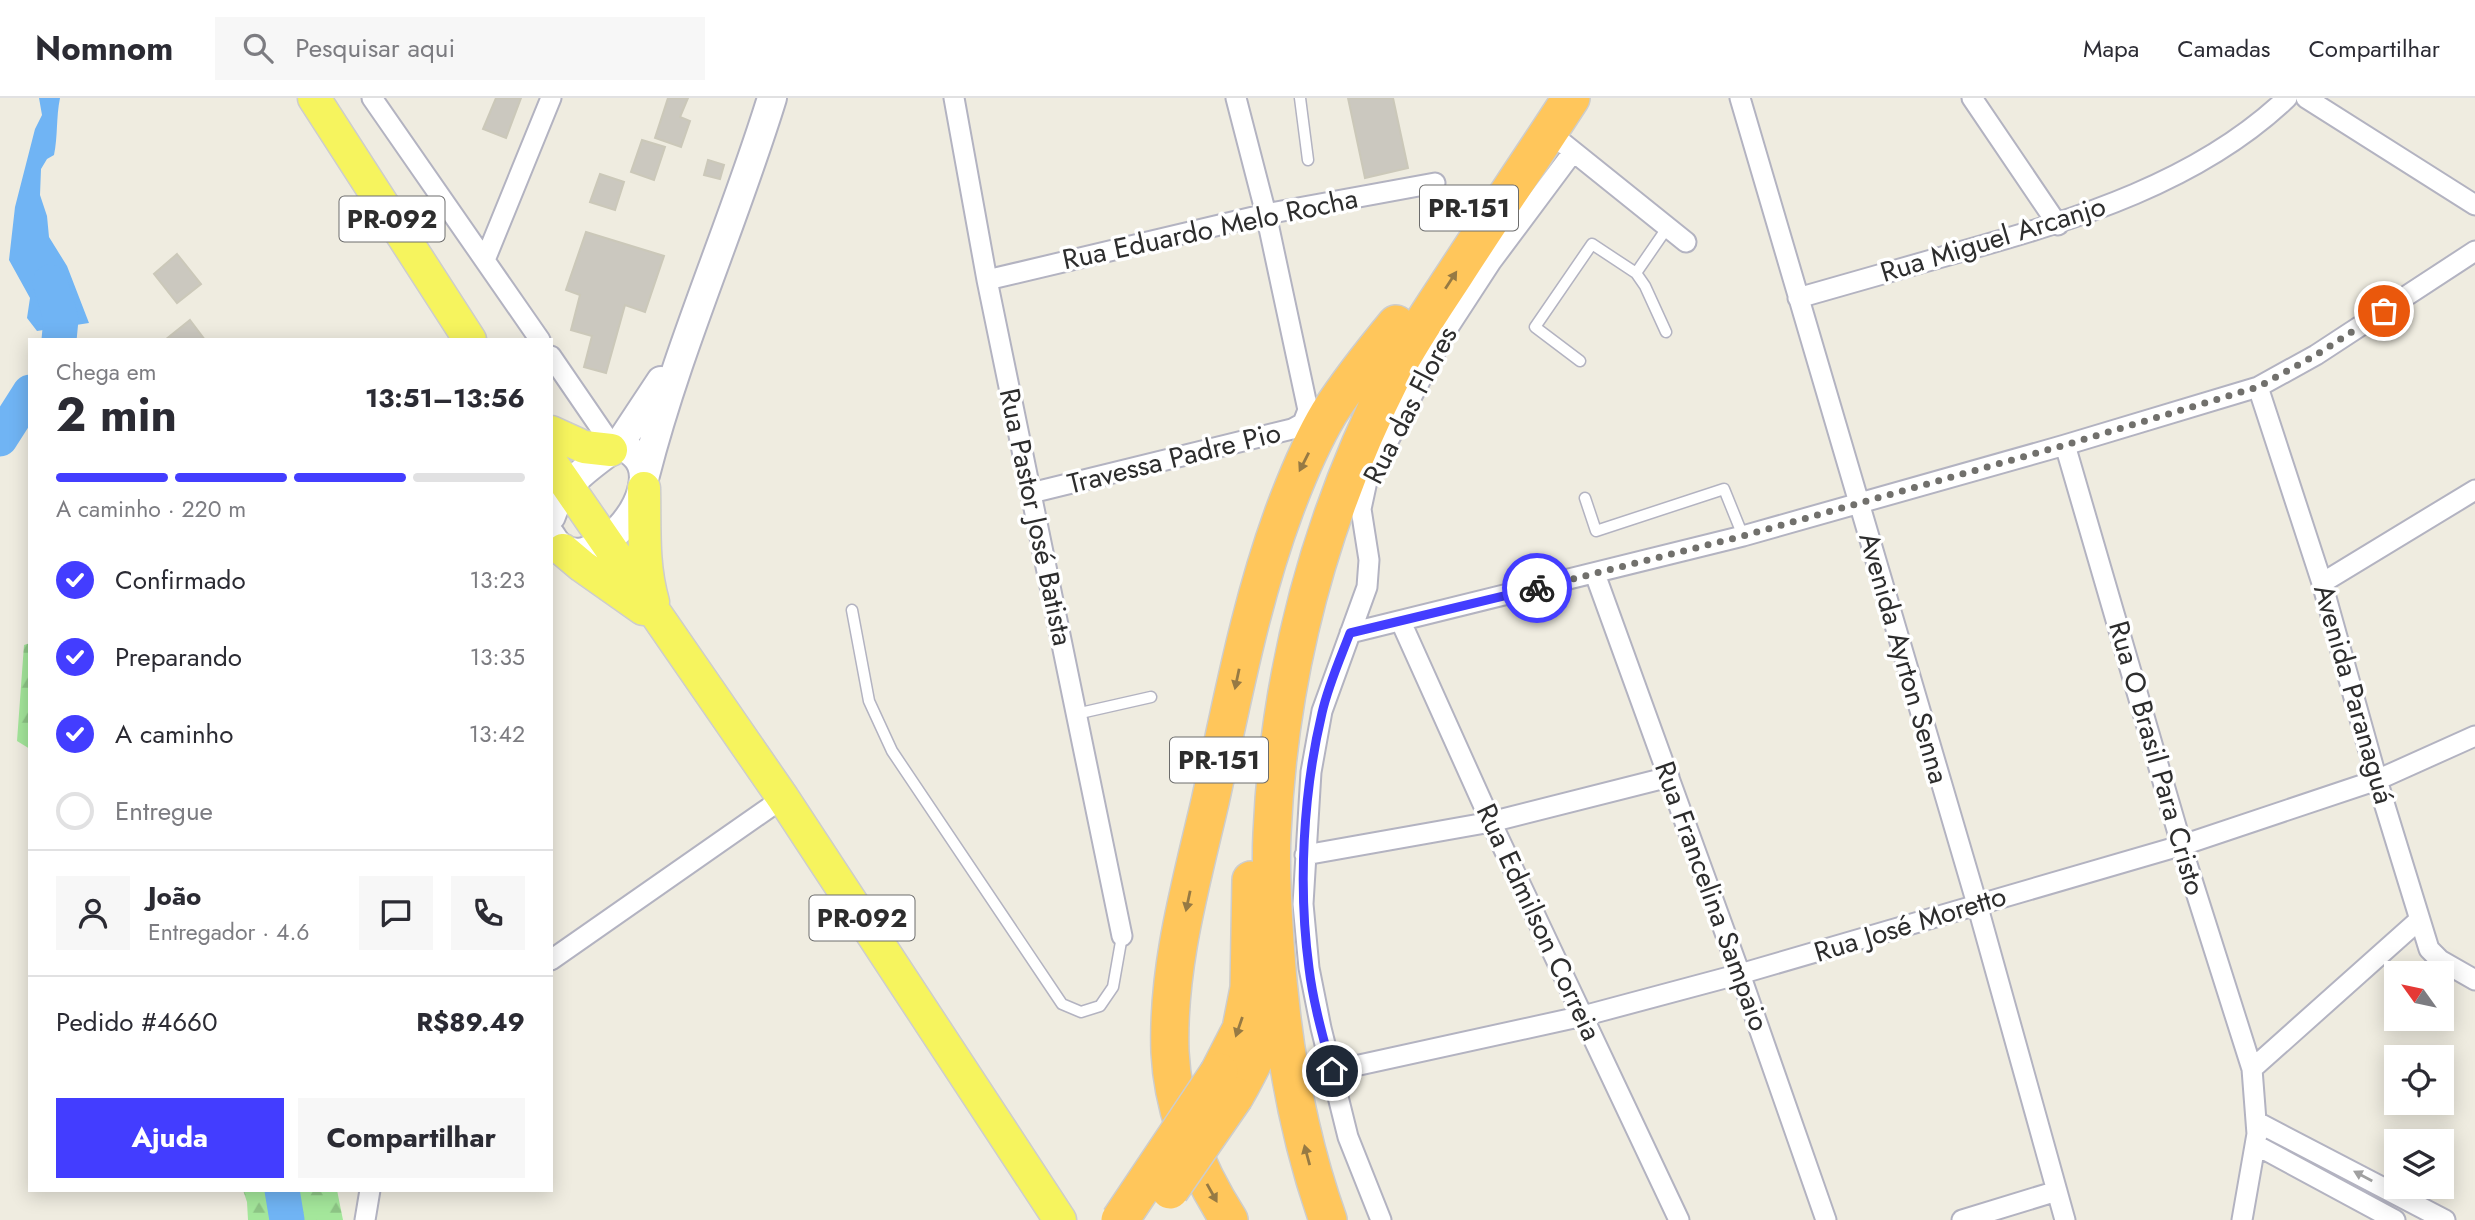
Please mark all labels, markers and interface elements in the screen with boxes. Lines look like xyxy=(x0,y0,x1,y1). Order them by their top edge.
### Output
search box xyxy=(215,17,705,80)
text: Nomnom xyxy=(35,25,173,72)
icon: search xyxy=(239,29,277,67)
text: Pesquisar aqui xyxy=(295,29,455,67)
text: Mapa xyxy=(2083,31,2139,66)
text: Camadas xyxy=(2177,31,2270,66)
text: Compartilhar xyxy=(2308,31,2440,66)
street label: Rua Eduardo Melo Rocha xyxy=(1059,178,1361,280)
street label: Rua Miguel Arcanjo xyxy=(1875,185,2111,293)
road number: PR-151 xyxy=(1420,186,1518,230)
road number: PR-092 xyxy=(340,196,444,242)
one-way arrow xyxy=(1444,271,1457,290)
pin xyxy=(2354,281,2414,341)
icon: bag xyxy=(2365,292,2403,330)
street label: Rua das Flores xyxy=(1353,319,1467,491)
text: Chega em xyxy=(56,355,157,389)
text: 13:51–13:56 xyxy=(365,379,525,417)
text: 2 min xyxy=(56,382,177,448)
street label: Rua Pastor José Batista xyxy=(989,385,1083,649)
street label: Travessa Padre Pio xyxy=(1063,412,1285,504)
one-way arrow xyxy=(1299,452,1310,472)
text: A caminho · 220 m xyxy=(56,492,246,526)
street label: Avenida Ayrton Senna xyxy=(1848,527,1960,789)
courier xyxy=(1502,553,1572,623)
icon: check xyxy=(56,561,94,599)
text: Confirmado xyxy=(115,561,246,599)
text: 13:23 xyxy=(470,563,525,597)
icon: bike xyxy=(1518,569,1556,607)
street label: Avenida Paranaguá xyxy=(2303,579,2405,809)
street label: Rua O Brasil Para Cristo xyxy=(2098,616,2216,900)
icon: check xyxy=(56,638,94,676)
text: Preparando xyxy=(115,638,242,676)
text: 13:35 xyxy=(470,640,525,674)
one-way arrow xyxy=(1232,668,1243,690)
icon: check xyxy=(56,715,94,753)
text: A caminho xyxy=(115,715,233,753)
text: 13:42 xyxy=(469,717,525,751)
road number: PR-151 xyxy=(1170,738,1268,782)
street label: Rua Francelina Sampaio xyxy=(1644,755,1780,1037)
text: Entregue xyxy=(115,792,213,830)
street label: Rua Edmilson Correia xyxy=(1466,797,1612,1047)
street label: Rua José Moretto xyxy=(1809,875,2011,973)
button: person xyxy=(56,876,130,950)
button: chat xyxy=(359,876,433,950)
button: phone xyxy=(451,876,525,950)
text: João xyxy=(148,877,201,915)
one-way arrow xyxy=(1182,890,1193,912)
road number: PR-092 xyxy=(810,896,914,940)
text: Entregador · 4.6 xyxy=(148,915,310,949)
north arrow xyxy=(2384,961,2454,1031)
map controls xyxy=(2384,961,2454,1199)
text: Pedido #4660 xyxy=(56,1003,218,1041)
text: R$89.49 xyxy=(416,1003,525,1041)
one-way arrow xyxy=(1233,1017,1244,1038)
pin xyxy=(1302,1041,1362,1101)
button: locate xyxy=(2384,1045,2454,1115)
icon: home xyxy=(1313,1052,1351,1090)
button: Ajuda xyxy=(56,1098,284,1178)
button: Compartilhar xyxy=(298,1098,525,1178)
button: layers xyxy=(2384,1129,2454,1199)
one-way arrow xyxy=(1301,1144,1312,1166)
one-way arrow xyxy=(2353,1171,2373,1183)
one-way arrow xyxy=(1206,1183,1218,1202)

